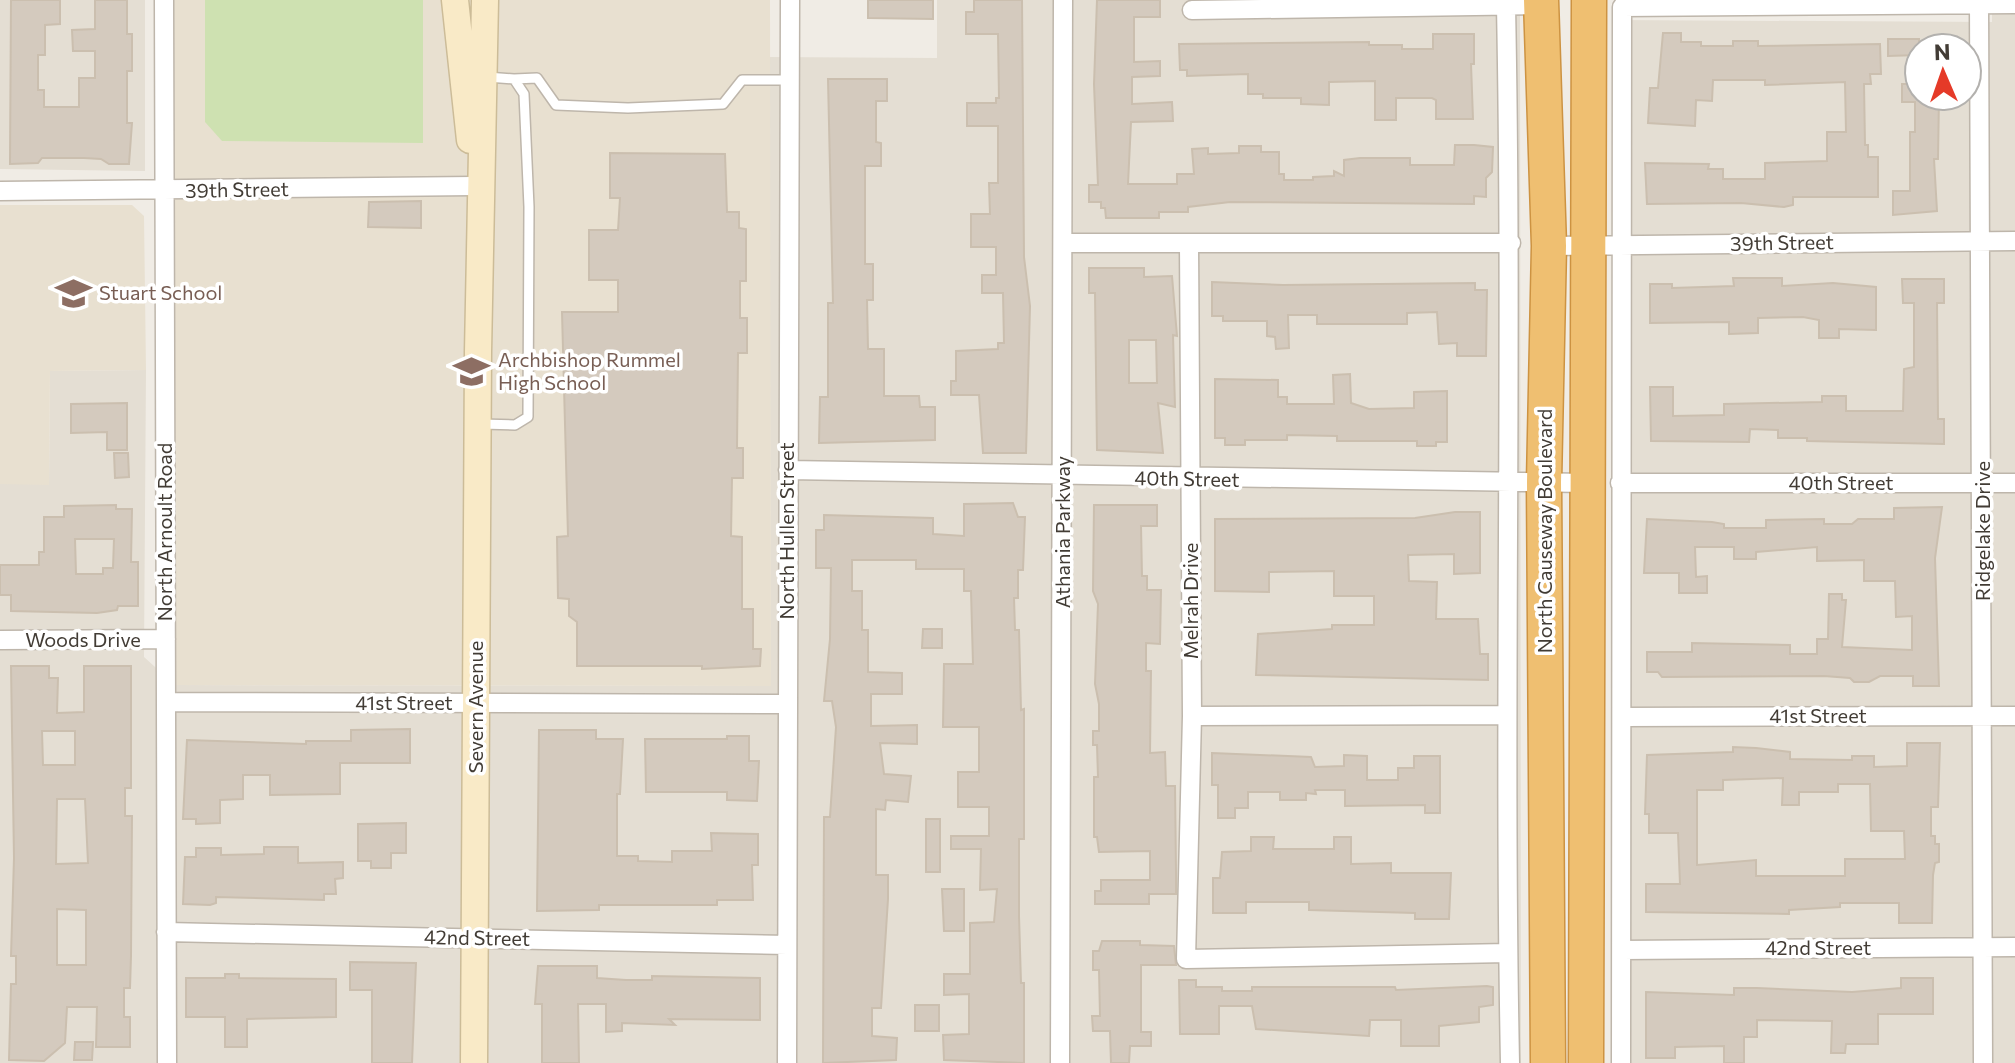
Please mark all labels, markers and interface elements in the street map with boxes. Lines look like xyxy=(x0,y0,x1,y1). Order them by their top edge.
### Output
north arrow xyxy=(1903,32,1983,112)
text: N xyxy=(1934,38,1951,65)
street label: 39th Street xyxy=(185,176,289,202)
street label: 39th Street xyxy=(1730,229,1834,255)
school or university icon: Stuart School xyxy=(54,274,92,312)
place label: Stuart School xyxy=(99,280,222,304)
place label: Archbishop Rummel High School xyxy=(498,347,681,394)
school or university icon: Archbishop Rummel High School xyxy=(453,352,491,390)
street label: North Causeway Boulevard xyxy=(1532,409,1556,653)
street label: North Hullen Street xyxy=(774,442,798,620)
street label: North Arnoult Road xyxy=(152,443,176,621)
street label: Athania Parkway xyxy=(1050,456,1074,608)
street label: Ridgelake Drive xyxy=(1970,461,1994,601)
street label: 40th Street xyxy=(1134,465,1240,491)
street label: 40th Street xyxy=(1788,470,1894,494)
street label: Melrah Drive xyxy=(1178,543,1202,659)
street label: Woods Drive xyxy=(25,627,141,651)
street label: Severn Avenue xyxy=(463,641,487,773)
street label: 41st Street xyxy=(355,690,453,714)
street label: 41st Street xyxy=(1769,703,1867,727)
street label: 42nd Street xyxy=(424,924,530,950)
street label: 42nd Street xyxy=(1765,935,1871,959)

